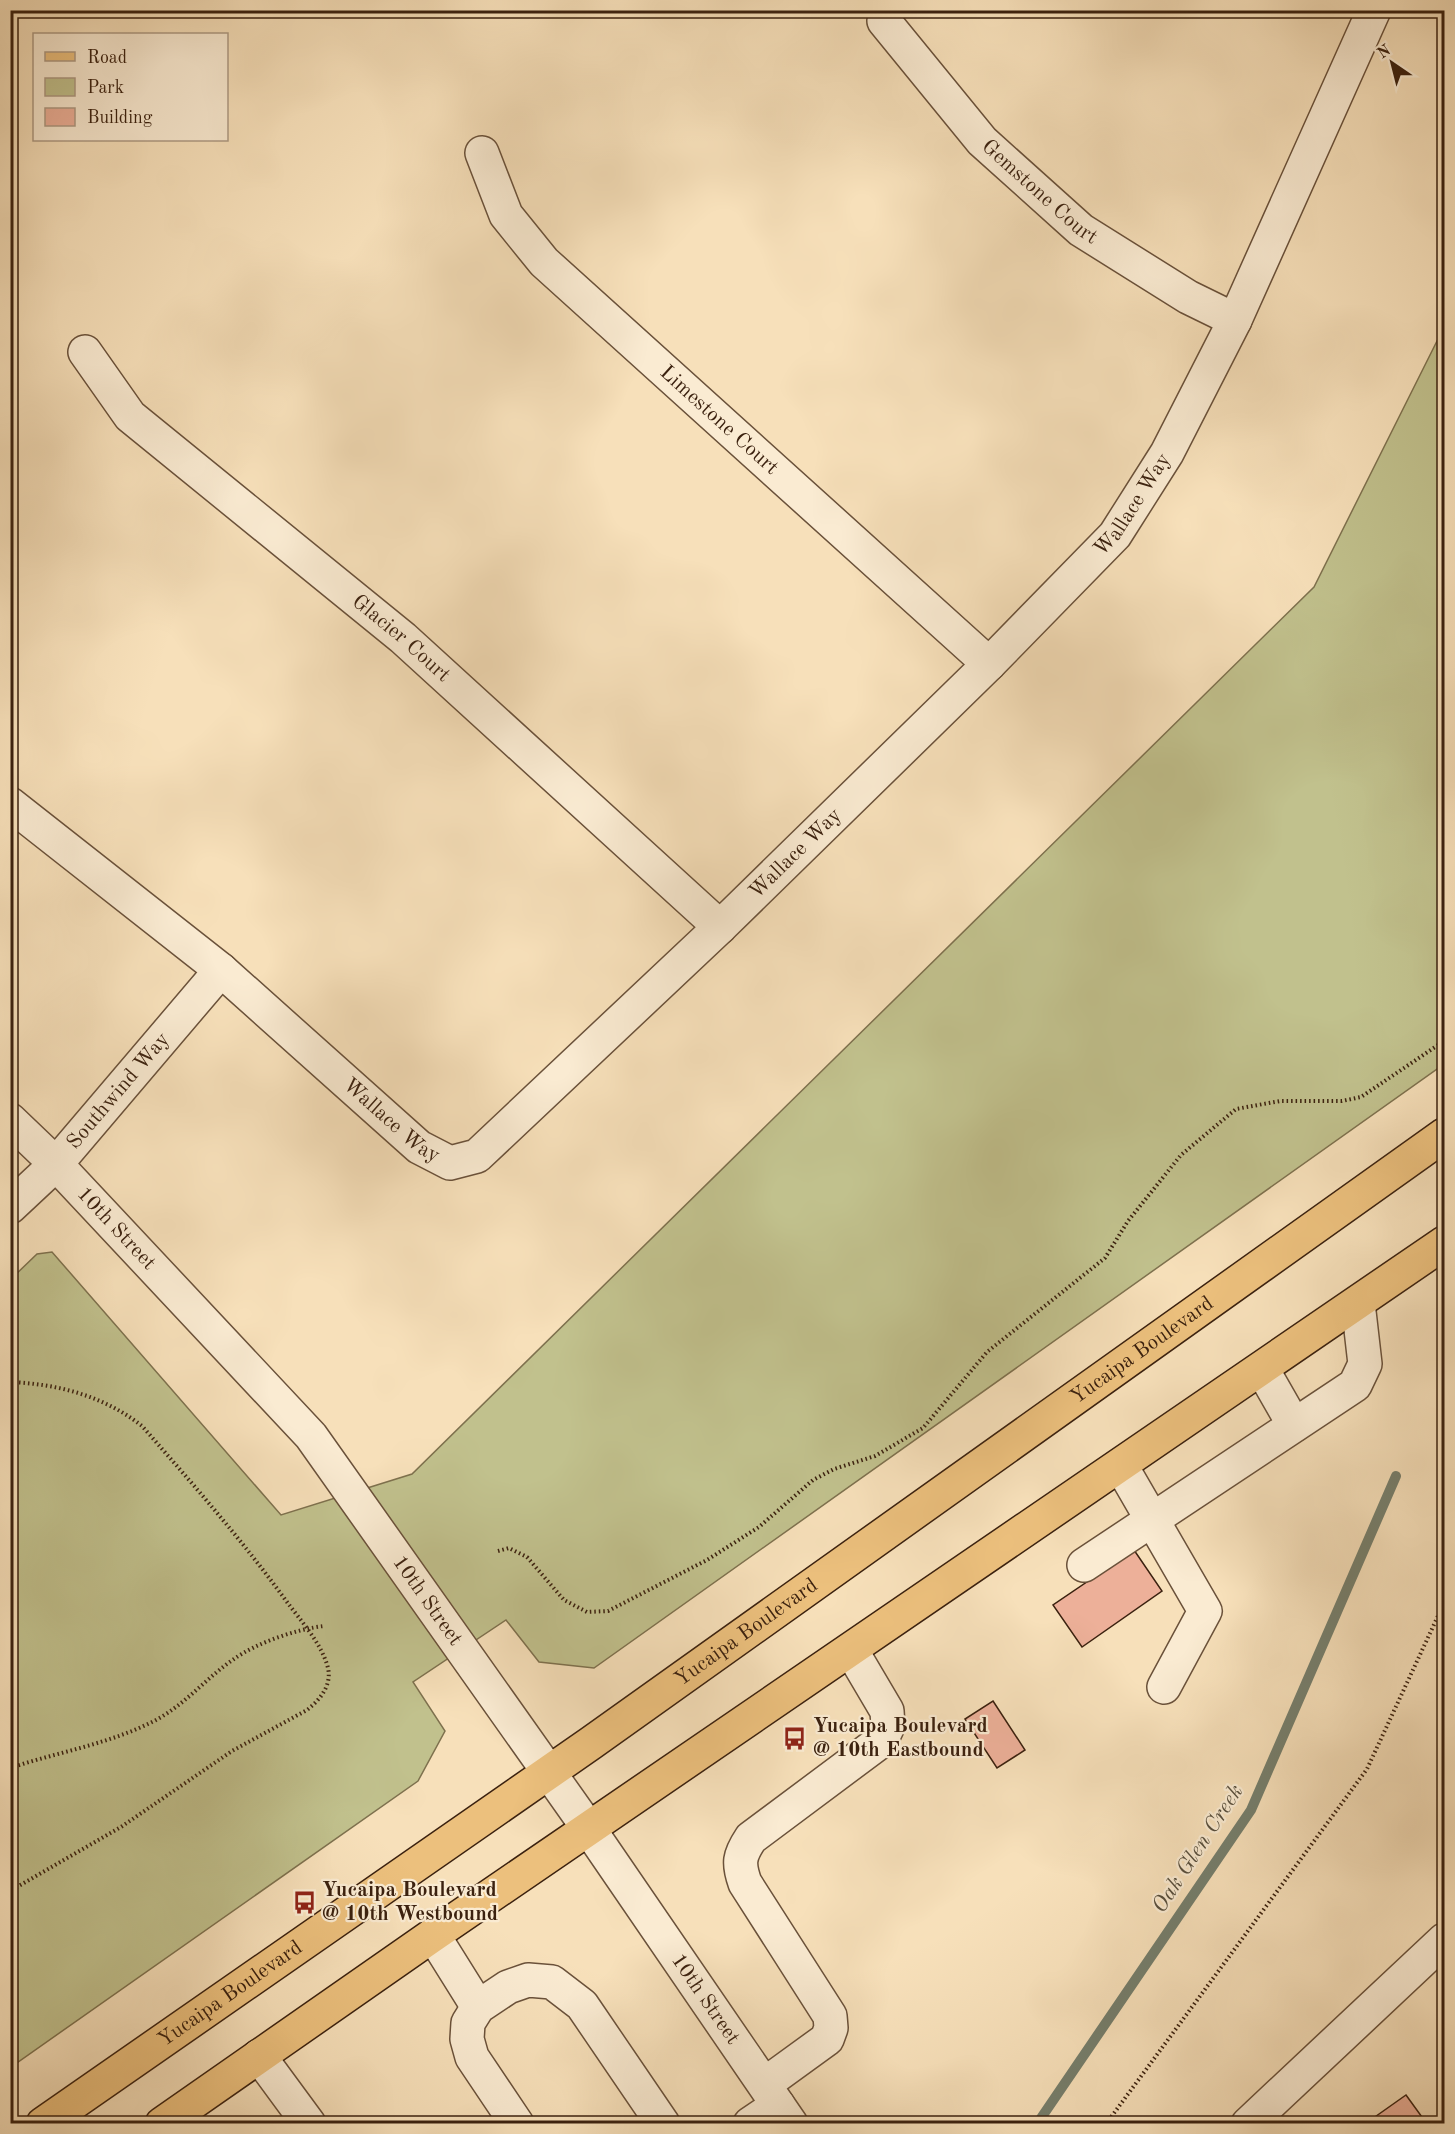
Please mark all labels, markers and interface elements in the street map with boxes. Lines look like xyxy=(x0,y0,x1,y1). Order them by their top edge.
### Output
legend xyxy=(33,33,228,141)
north arrow xyxy=(1362,33,1422,93)
text: N xyxy=(1375,42,1395,62)
text: Road xyxy=(87,49,127,67)
text: Park xyxy=(87,79,124,97)
text: Building xyxy=(87,109,153,127)
street label: Gemstone Court xyxy=(978,136,1101,248)
street label: Limestone Court xyxy=(656,362,782,479)
street label: Wallace Way xyxy=(1090,450,1174,560)
street label: Glacier Court xyxy=(348,591,454,686)
street label: Wallace Way xyxy=(745,804,845,903)
street label: Southwind Way xyxy=(63,1029,173,1153)
street label: Wallace Way xyxy=(339,1074,443,1166)
street label: 10th Street xyxy=(73,1183,160,1274)
street label: Yucaipa Boulevard xyxy=(1067,1292,1217,1408)
street label: 10th Street xyxy=(389,1552,466,1649)
street label: Yucaipa Boulevard xyxy=(671,1574,822,1690)
place label: Yucaipa Boulevard @ 10th Eastbound xyxy=(813,1716,988,1761)
bus stop icon: Yucaipa Boulevard @ 10th Eastbound xyxy=(782,1725,808,1751)
water label: Oak Glen Creek xyxy=(1149,1781,1248,1917)
place label: Yucaipa Boulevard @ 10th Westbound xyxy=(322,1880,498,1925)
bus stop icon: Yucaipa Boulevard @ 10th Westbound xyxy=(291,1889,317,1915)
street label: Yucaipa Boulevard xyxy=(154,1937,306,2051)
street label: 10th Street xyxy=(667,1950,744,2048)

